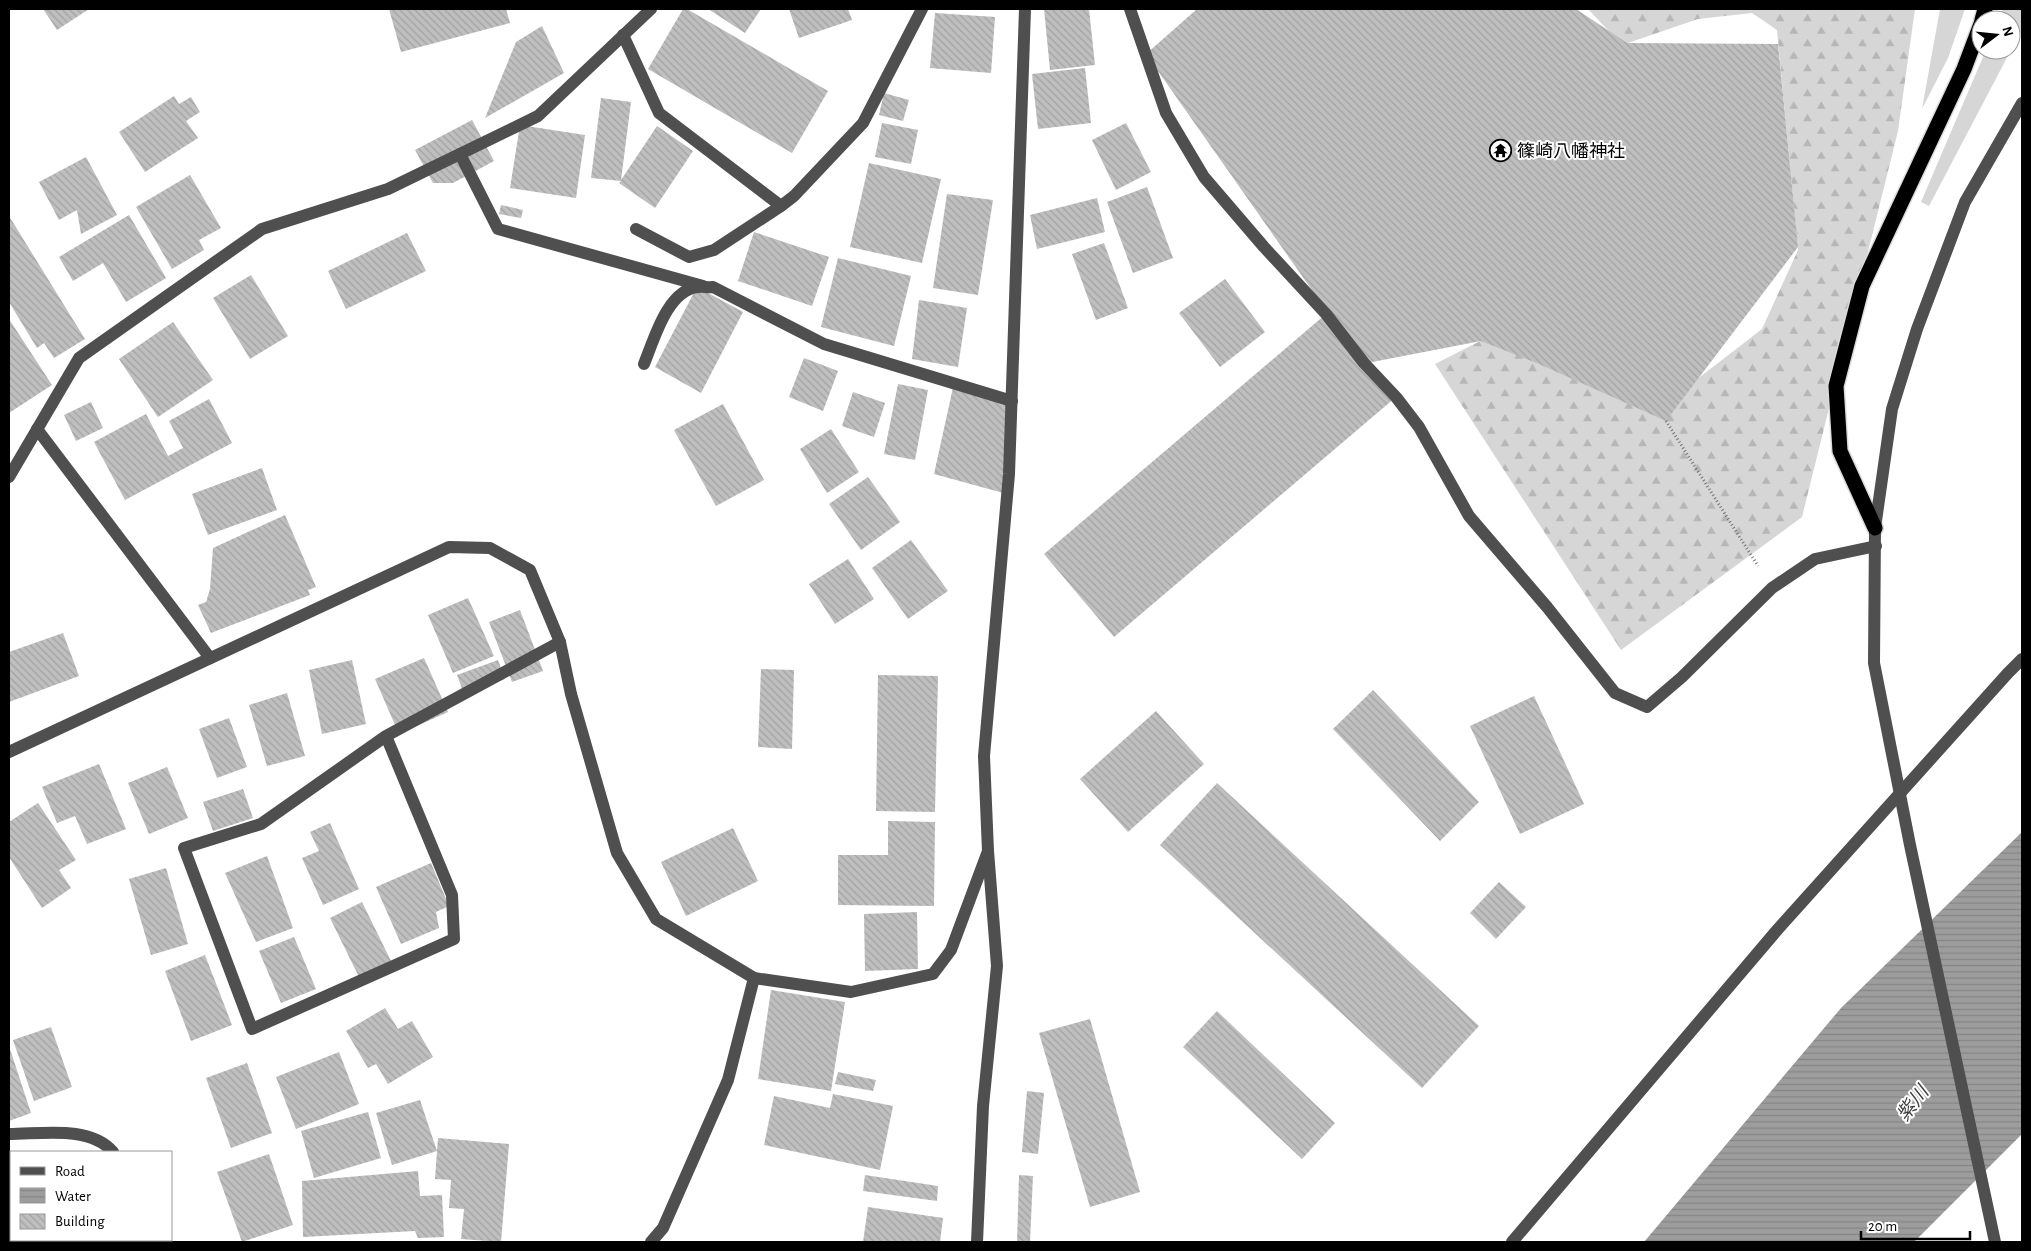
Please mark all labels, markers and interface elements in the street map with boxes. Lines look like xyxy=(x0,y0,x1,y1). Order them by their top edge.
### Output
north arrow xyxy=(1971,10,2021,60)
text: N xyxy=(1999,25,2016,38)
temple icon: 篠崎八幡神社 xyxy=(1489,139,1513,163)
place label: 篠崎八幡神社 xyxy=(1517,142,1625,161)
water label: 紫川 xyxy=(1893,1081,1934,1125)
legend xyxy=(10,1151,172,1241)
text: Road xyxy=(55,1164,85,1179)
text: Water xyxy=(55,1189,91,1204)
scale bar xyxy=(1861,1208,1970,1240)
text: Building xyxy=(55,1214,105,1229)
text: 20 m xyxy=(1868,1219,1897,1234)

